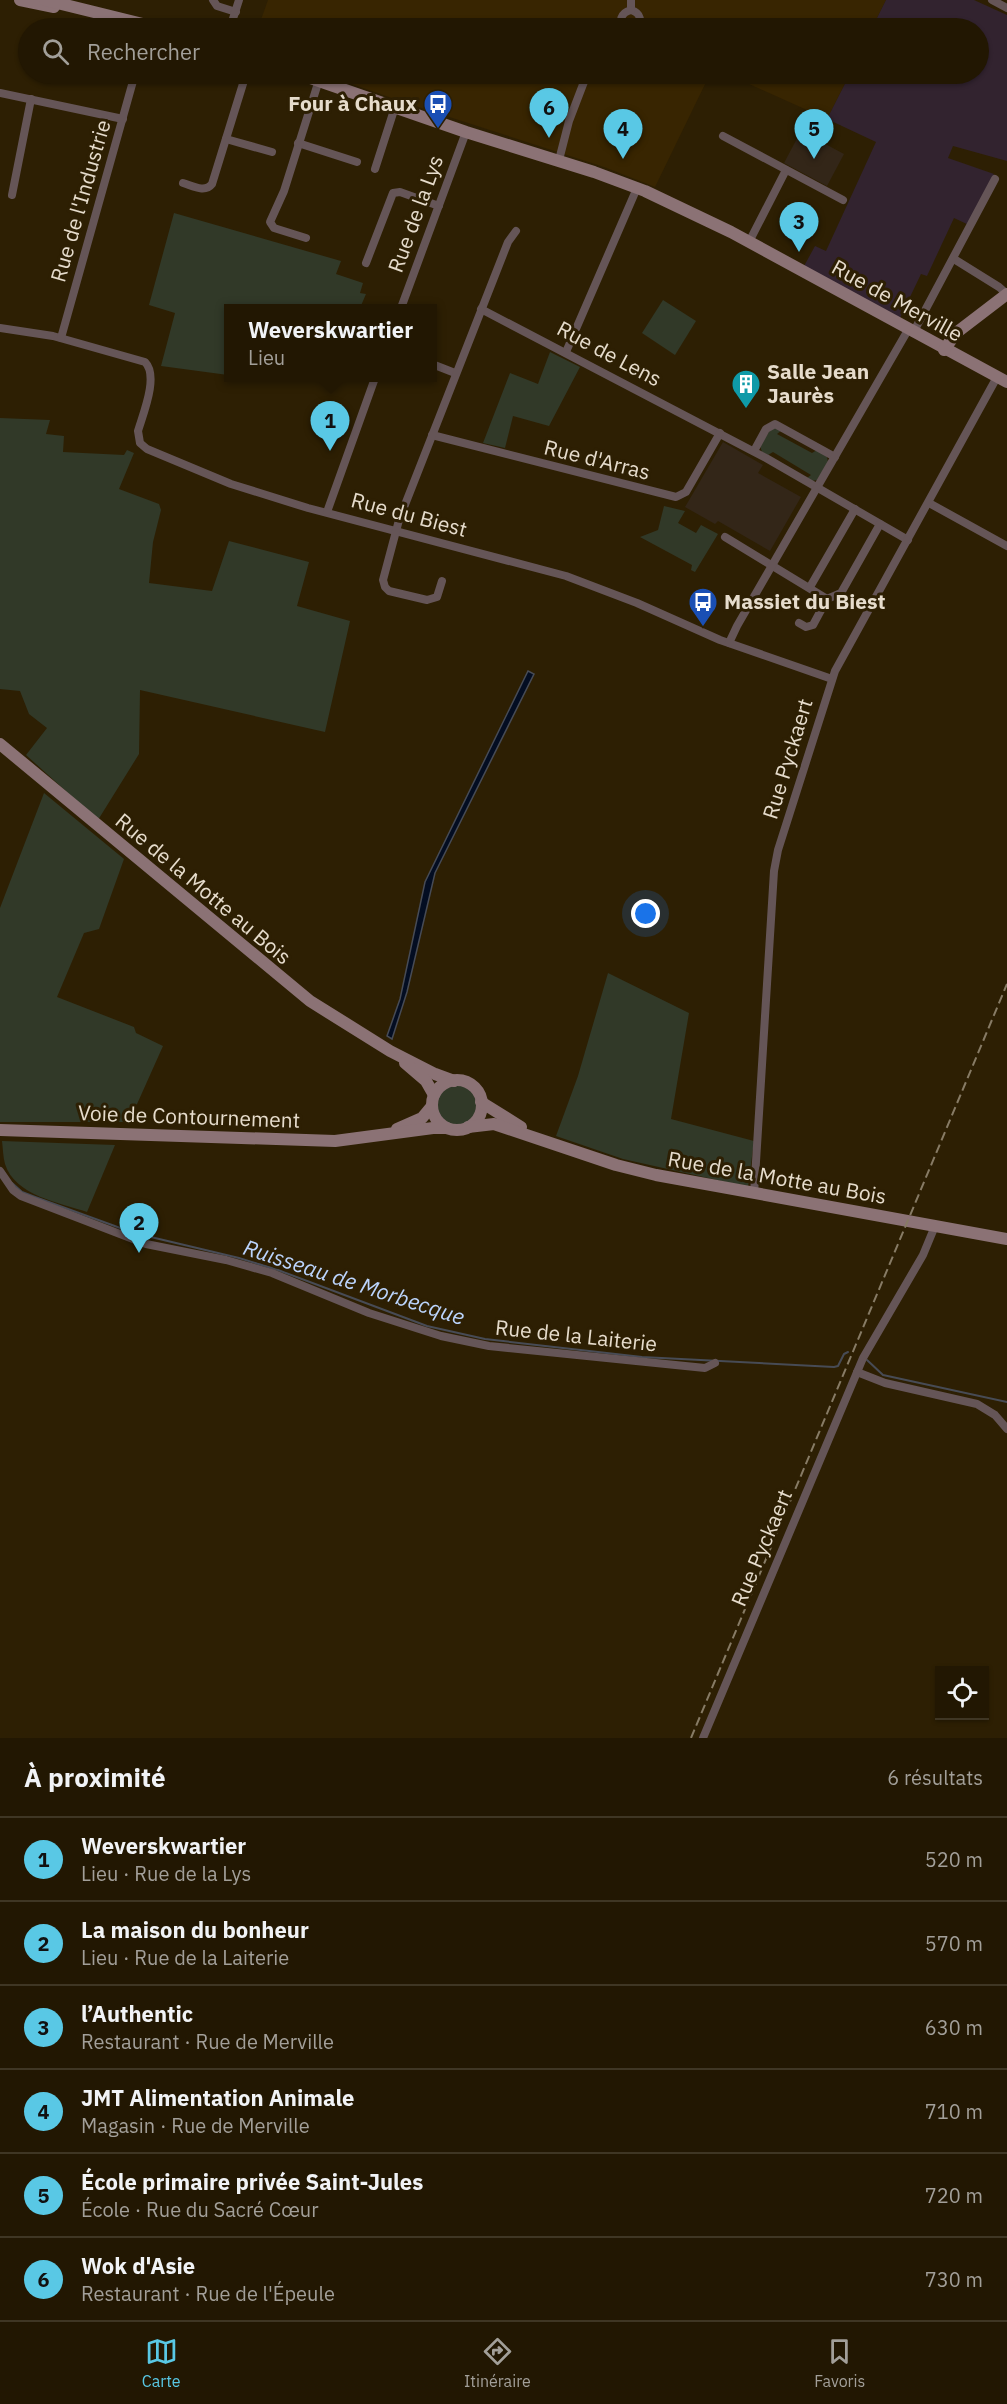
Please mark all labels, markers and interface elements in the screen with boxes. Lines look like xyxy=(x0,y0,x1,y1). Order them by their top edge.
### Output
search box xyxy=(18,18,989,84)
icon: search xyxy=(39,35,72,68)
text: Rechercher xyxy=(87,37,200,66)
bus stop icon: Four à Chaux xyxy=(422,88,454,130)
pin: 6 xyxy=(530,88,568,138)
place label: Four à Chaux xyxy=(288,89,417,117)
pin: 4 xyxy=(604,110,642,159)
pin: 5 xyxy=(794,110,834,159)
street label: Rue de l'Industrie xyxy=(43,116,117,285)
street label: Rue de la Lys xyxy=(381,151,449,276)
pin: 3 xyxy=(780,202,818,252)
street label: Rue de Merville xyxy=(827,253,968,348)
popup xyxy=(224,304,437,382)
street label: Rue de Lens xyxy=(552,314,667,392)
text: Weverskwartier xyxy=(248,315,413,344)
text: Lieu xyxy=(248,344,285,371)
place label: Salle Jean Jaurès xyxy=(767,357,869,409)
building icon: Salle Jean Jaurès xyxy=(730,368,762,410)
pin: 1 xyxy=(310,402,350,451)
street label: Rue d'Arras xyxy=(541,432,653,486)
street label: Rue du Biest xyxy=(348,485,470,543)
bus stop icon: Massiet du Biest xyxy=(687,586,719,628)
place label: Massiet du Biest xyxy=(724,587,886,615)
street label: Rue Pyckaert xyxy=(755,695,819,822)
street label: Rue de la Motte au Bois xyxy=(110,806,297,970)
your location xyxy=(631,899,660,928)
street label: Voie de Contournement xyxy=(77,1098,301,1134)
street label: Rue de la Motte au Bois xyxy=(666,1144,889,1210)
pin: 2 xyxy=(120,1204,158,1253)
water label: Ruisseau de Morbecque xyxy=(240,1232,468,1331)
street label: Rue de la Laiterie xyxy=(494,1313,658,1357)
street label: Rue Pyckaert xyxy=(724,1485,798,1610)
map controls xyxy=(935,1666,989,1720)
button: locate xyxy=(935,1666,989,1720)
text: À proximité xyxy=(24,1760,166,1794)
text: 6 résultats xyxy=(887,1764,983,1791)
text: Weverskwartier xyxy=(81,1831,246,1860)
text: 1 xyxy=(38,1846,50,1873)
text: 520 m xyxy=(925,1846,983,1873)
text: Lieu · Rue de la Lys xyxy=(81,1860,251,1887)
text: La maison du bonheur xyxy=(81,1915,309,1944)
text: 2 xyxy=(38,1930,50,1957)
text: 570 m xyxy=(925,1930,983,1957)
text: Lieu · Rue de la Laiterie xyxy=(81,1944,289,1971)
text: l’Authentic xyxy=(81,1999,193,2028)
text: 3 xyxy=(38,2014,50,2041)
text: 630 m xyxy=(925,2014,983,2041)
text: Restaurant · Rue de Merville xyxy=(81,2028,334,2055)
text: JMT Alimentation Animale xyxy=(81,2083,354,2112)
text: 4 xyxy=(38,2098,50,2125)
text: 710 m xyxy=(925,2098,983,2125)
text: Magasin · Rue de Merville xyxy=(81,2112,310,2139)
text: École primaire privée Saint-Jules xyxy=(81,2167,423,2196)
text: 5 xyxy=(38,2182,50,2209)
text: 720 m xyxy=(925,2182,983,2209)
text: École · Rue du Sacré Cœur xyxy=(81,2196,319,2223)
text: Wok d'Asie xyxy=(81,2251,195,2280)
text: 6 xyxy=(38,2266,50,2293)
text: 730 m xyxy=(925,2266,983,2293)
text: Restaurant · Rue de l'Épeule xyxy=(81,2280,335,2307)
tab: Carte xyxy=(142,2335,180,2391)
tab: Itinéraire xyxy=(464,2335,531,2391)
tab: Favoris xyxy=(814,2335,865,2391)

